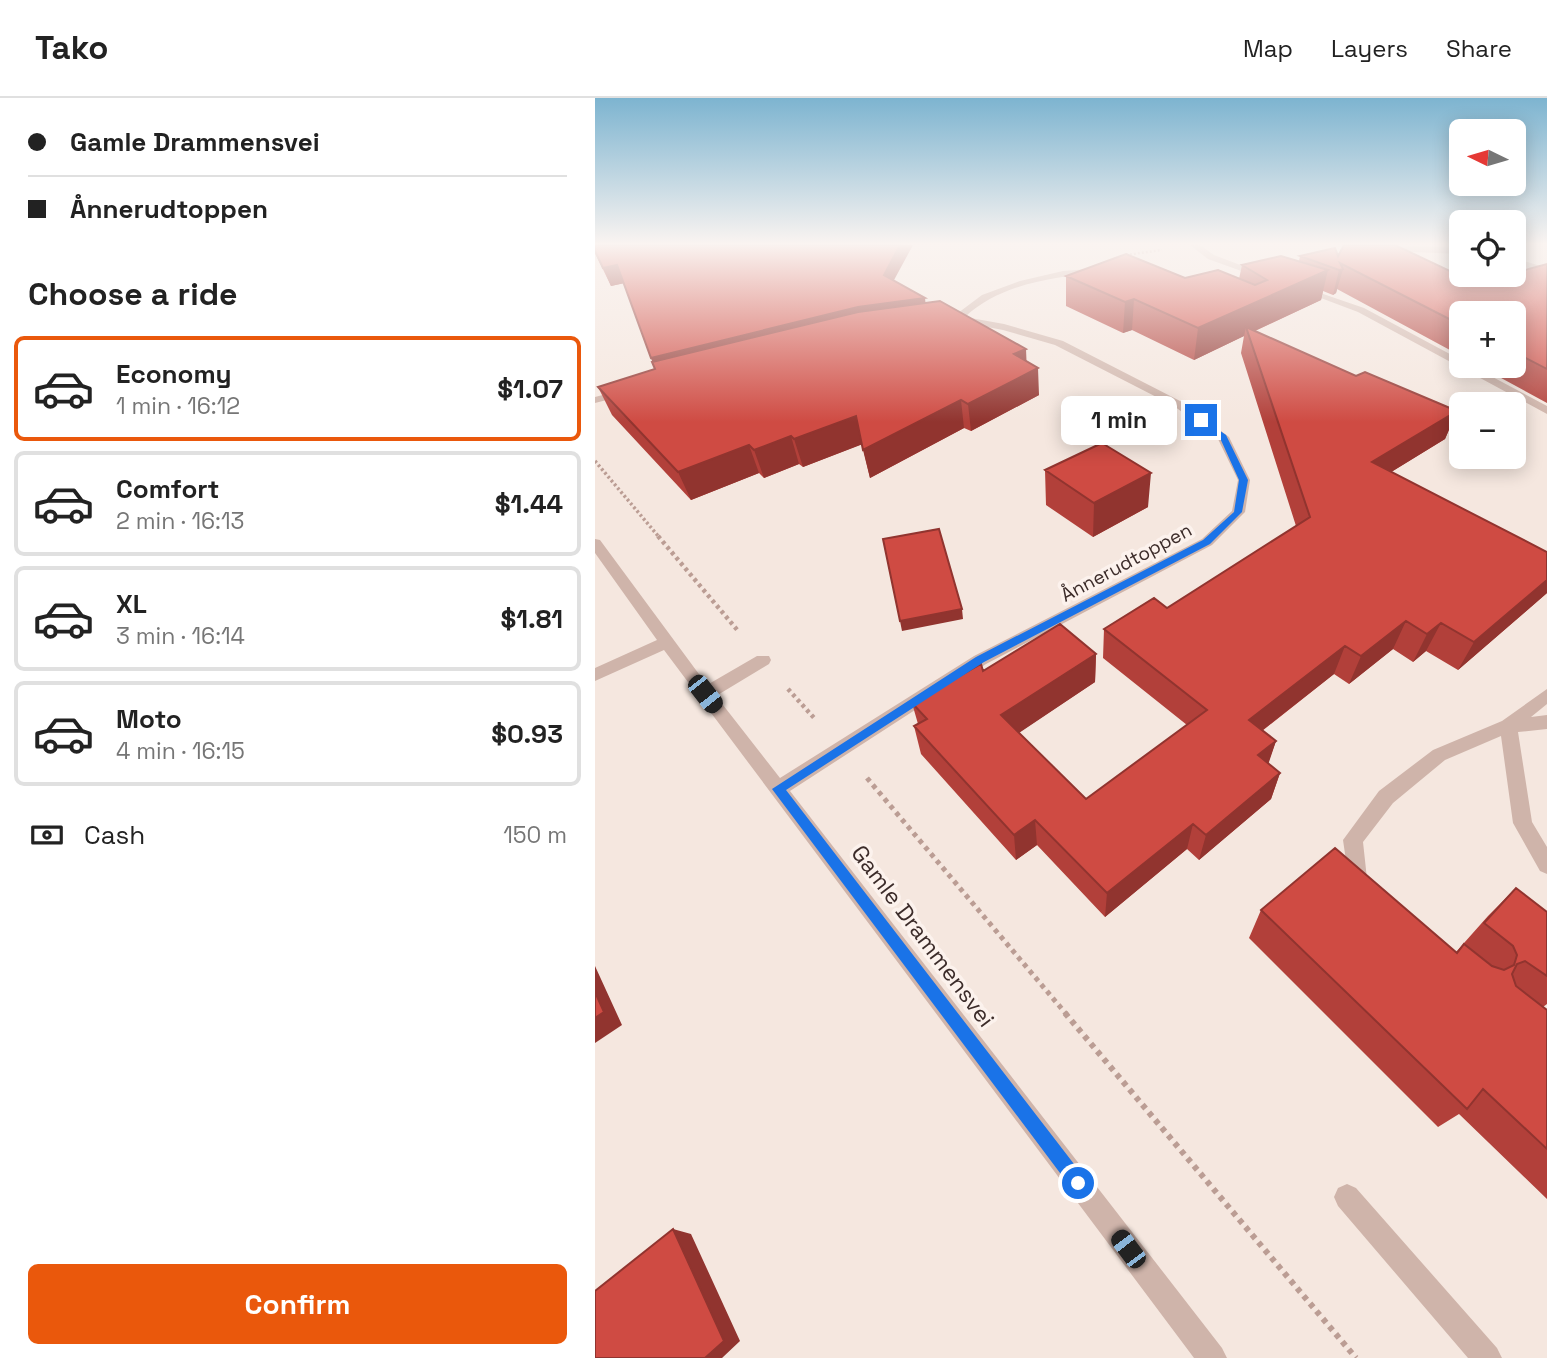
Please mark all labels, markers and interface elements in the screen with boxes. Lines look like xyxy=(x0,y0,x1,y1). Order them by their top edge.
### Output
text: Tako xyxy=(35,27,108,69)
text: Map xyxy=(1243,33,1293,64)
text: Layers xyxy=(1331,33,1408,64)
text: Share xyxy=(1446,33,1512,64)
north arrow xyxy=(1449,119,1526,196)
map controls xyxy=(1449,119,1526,469)
text: Gamle Drammensvei xyxy=(70,125,320,159)
text: Ånnerudtoppen xyxy=(70,192,268,226)
button: locate xyxy=(1449,210,1526,287)
text: Choose a ride xyxy=(28,274,238,314)
button: + xyxy=(1449,301,1526,378)
icon: car xyxy=(32,357,95,420)
text: Economy xyxy=(116,357,232,391)
text: $1.07 xyxy=(497,372,563,406)
text: 1 min · 16:12 xyxy=(116,391,240,421)
button: − xyxy=(1449,392,1526,469)
callout: 1 min xyxy=(1061,396,1177,444)
route end xyxy=(1185,404,1217,436)
text: 1 min xyxy=(1091,405,1147,435)
icon: car xyxy=(32,472,95,535)
text: Comfort xyxy=(116,472,219,506)
text: $1.44 xyxy=(495,487,563,521)
text: 2 min · 16:13 xyxy=(116,506,244,536)
street label: Ånnerudtoppen xyxy=(1056,517,1196,608)
icon: car xyxy=(32,587,95,650)
text: XL xyxy=(116,587,147,621)
text: $1.81 xyxy=(500,602,563,636)
text: 3 min · 16:14 xyxy=(116,621,245,651)
car xyxy=(684,671,727,717)
icon: car xyxy=(32,702,95,765)
text: Moto xyxy=(116,702,182,736)
text: $0.93 xyxy=(491,717,563,751)
text: 4 min · 16:15 xyxy=(116,736,245,766)
icon: cash xyxy=(28,816,66,854)
text: Cash xyxy=(84,818,145,852)
text: 150 m xyxy=(503,820,567,850)
street label: Gamle Drammensvei xyxy=(845,839,1001,1033)
route start xyxy=(1062,1167,1094,1199)
car xyxy=(1107,1226,1150,1272)
button: Confirm xyxy=(28,1264,567,1344)

